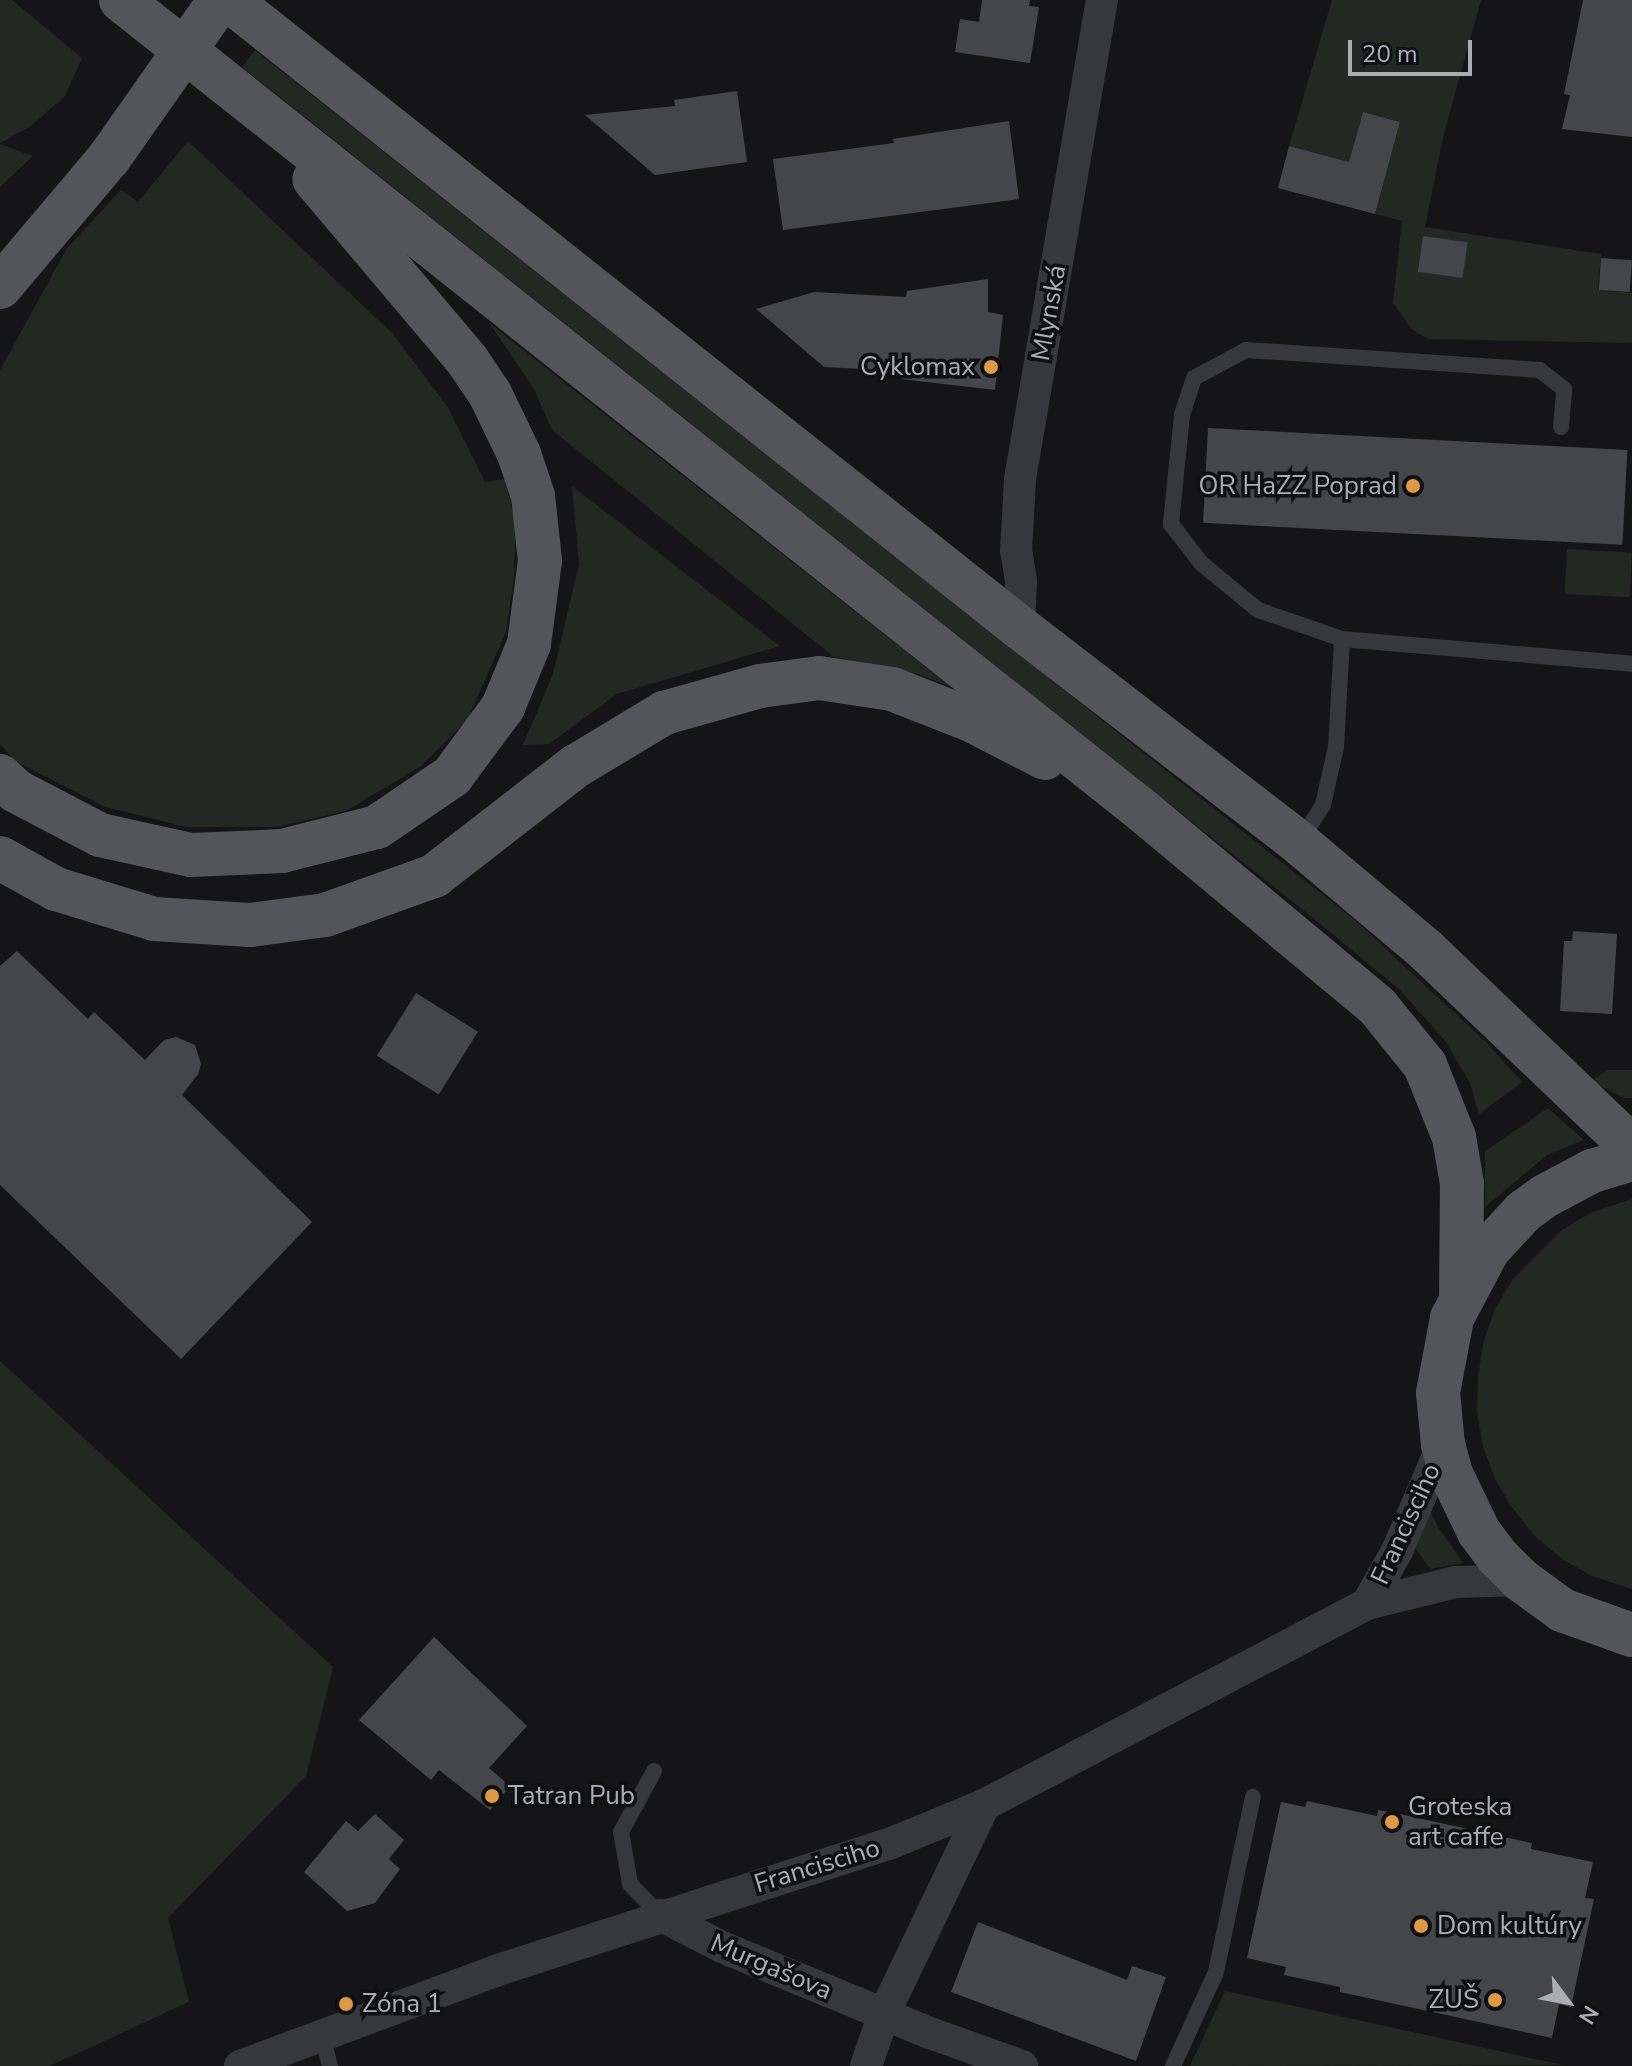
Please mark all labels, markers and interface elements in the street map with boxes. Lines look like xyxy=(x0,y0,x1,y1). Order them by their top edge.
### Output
scale bar xyxy=(1352,24,1476,74)
text: 20 m xyxy=(1362,38,1418,70)
street label: Mlynská xyxy=(1025,263,1073,363)
place label: Cyklomax xyxy=(860,351,975,383)
marker: Cyklomax xyxy=(982,358,1000,376)
place label: OR HaZZ Poprad xyxy=(1198,470,1397,502)
marker: OR HaZZ Poprad xyxy=(1404,477,1422,495)
street label: Francisciho xyxy=(1364,1459,1448,1589)
place label: Tatran Pub xyxy=(508,1780,635,1812)
marker: Tatran Pub xyxy=(483,1787,501,1805)
place label: Groteska art caffe xyxy=(1408,1791,1512,1852)
marker: Groteska art caffe xyxy=(1383,1813,1401,1831)
street label: Francisciho xyxy=(750,1832,884,1900)
place label: Dom kultúry xyxy=(1437,1910,1582,1942)
marker: Dom kultúry xyxy=(1412,1917,1430,1935)
street label: Murgašova xyxy=(706,1928,836,2006)
north arrow xyxy=(1528,1962,1608,2042)
place label: ZUŠ xyxy=(1429,1984,1479,2016)
place label: Zóna 1 xyxy=(362,1988,442,2020)
marker: ZUŠ xyxy=(1486,1991,1504,2009)
marker: Zóna 1 xyxy=(337,1995,355,2013)
text: N xyxy=(1571,2000,1605,2030)

